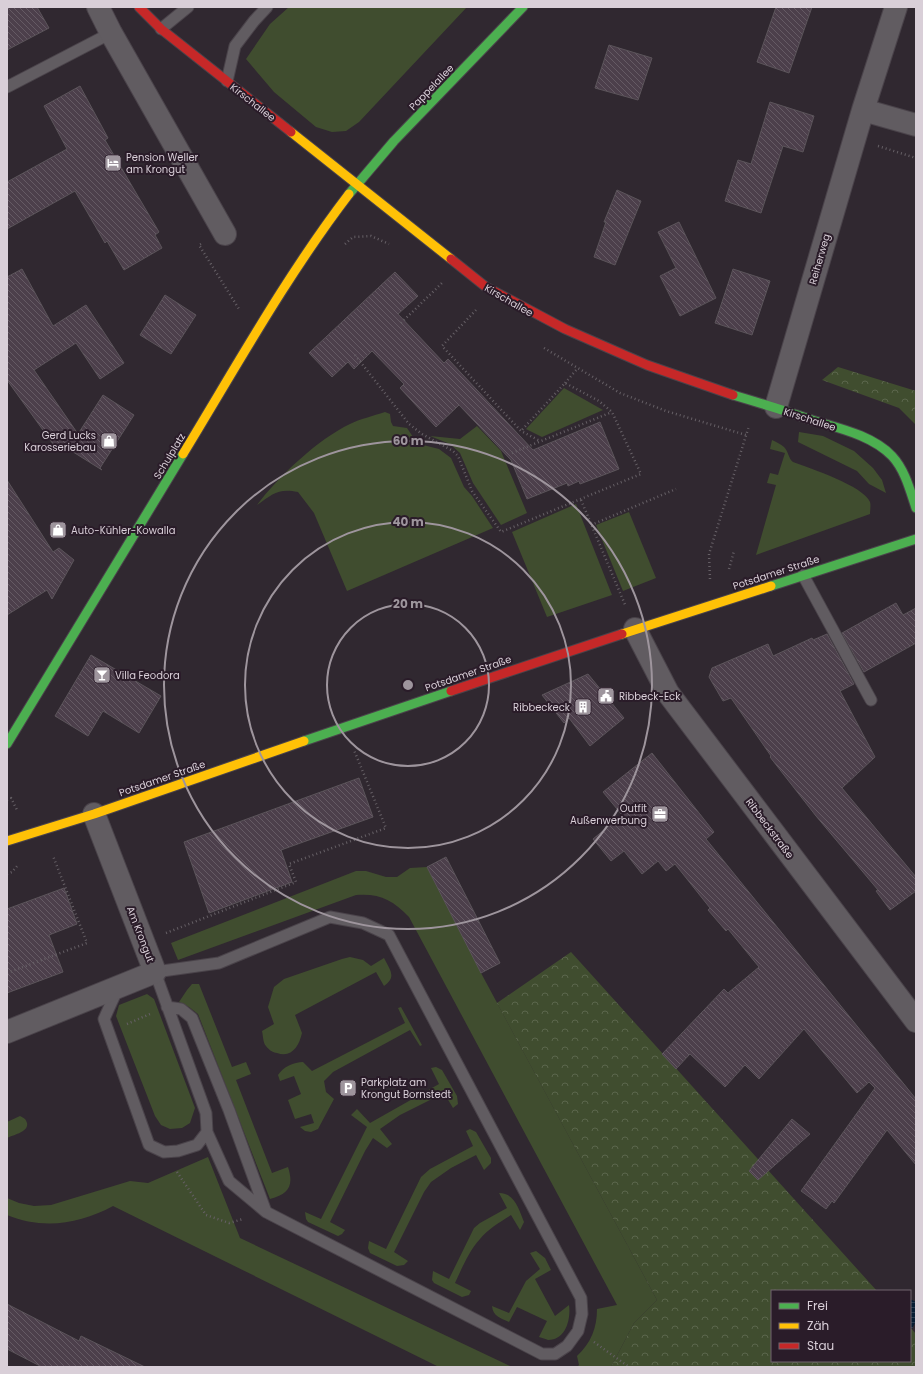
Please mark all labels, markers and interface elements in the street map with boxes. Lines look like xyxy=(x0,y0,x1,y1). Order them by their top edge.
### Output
street label: Pappelallee xyxy=(406,61,457,114)
street label: Kirschallee xyxy=(227,80,279,125)
place label: Pension Weller am Krongut xyxy=(126,150,199,177)
hotel icon: Pension Weller am Krongut xyxy=(103,153,123,173)
street label: Reiherweg xyxy=(805,232,834,286)
street label: Kirschallee xyxy=(482,280,536,320)
street label: Kirschallee xyxy=(782,404,838,435)
place label: Gerd Lucks Karosseriebau xyxy=(24,428,96,455)
street label: Schulplatz xyxy=(150,430,189,482)
shop icon: Gerd Lucks Karosseriebau xyxy=(99,431,119,451)
text: 60 m xyxy=(393,432,424,449)
text: 40 m xyxy=(392,513,424,530)
shop icon: Auto-Kühler-Kowalla xyxy=(48,520,68,540)
place label: Auto-Kühler-Kowalla xyxy=(71,523,175,538)
street label: Potsdamer Straße xyxy=(731,551,822,594)
text: 20 m xyxy=(393,595,423,612)
street label: Potsdamer Straße xyxy=(423,652,513,695)
bar icon: Villa Feodora xyxy=(92,665,112,685)
place label: Villa Feodora xyxy=(115,668,180,683)
centre of rings xyxy=(401,678,415,692)
public building icon: Ribbeck-Eck xyxy=(596,686,616,706)
place label: Ribbeck-Eck xyxy=(619,689,681,704)
building icon: Ribbeckeck xyxy=(573,697,593,717)
place label: Ribbeckeck xyxy=(513,700,571,715)
street label: Potsdamer Straße xyxy=(117,757,207,800)
street label: Ribbeckstraße xyxy=(742,795,797,862)
place label: Outfit Außenwerbung xyxy=(570,801,647,828)
office icon: Outfit Außenwerbung xyxy=(650,804,670,824)
street label: Am Krongut xyxy=(123,904,158,965)
place label: Parkplatz am Krongut Bornstedt xyxy=(361,1075,451,1102)
parking icon: Parkplatz am Krongut Bornstedt xyxy=(338,1078,358,1098)
legend xyxy=(771,1290,911,1362)
text: Frei xyxy=(807,1297,828,1314)
text: Zäh xyxy=(807,1317,829,1334)
text: Stau xyxy=(807,1337,834,1354)

